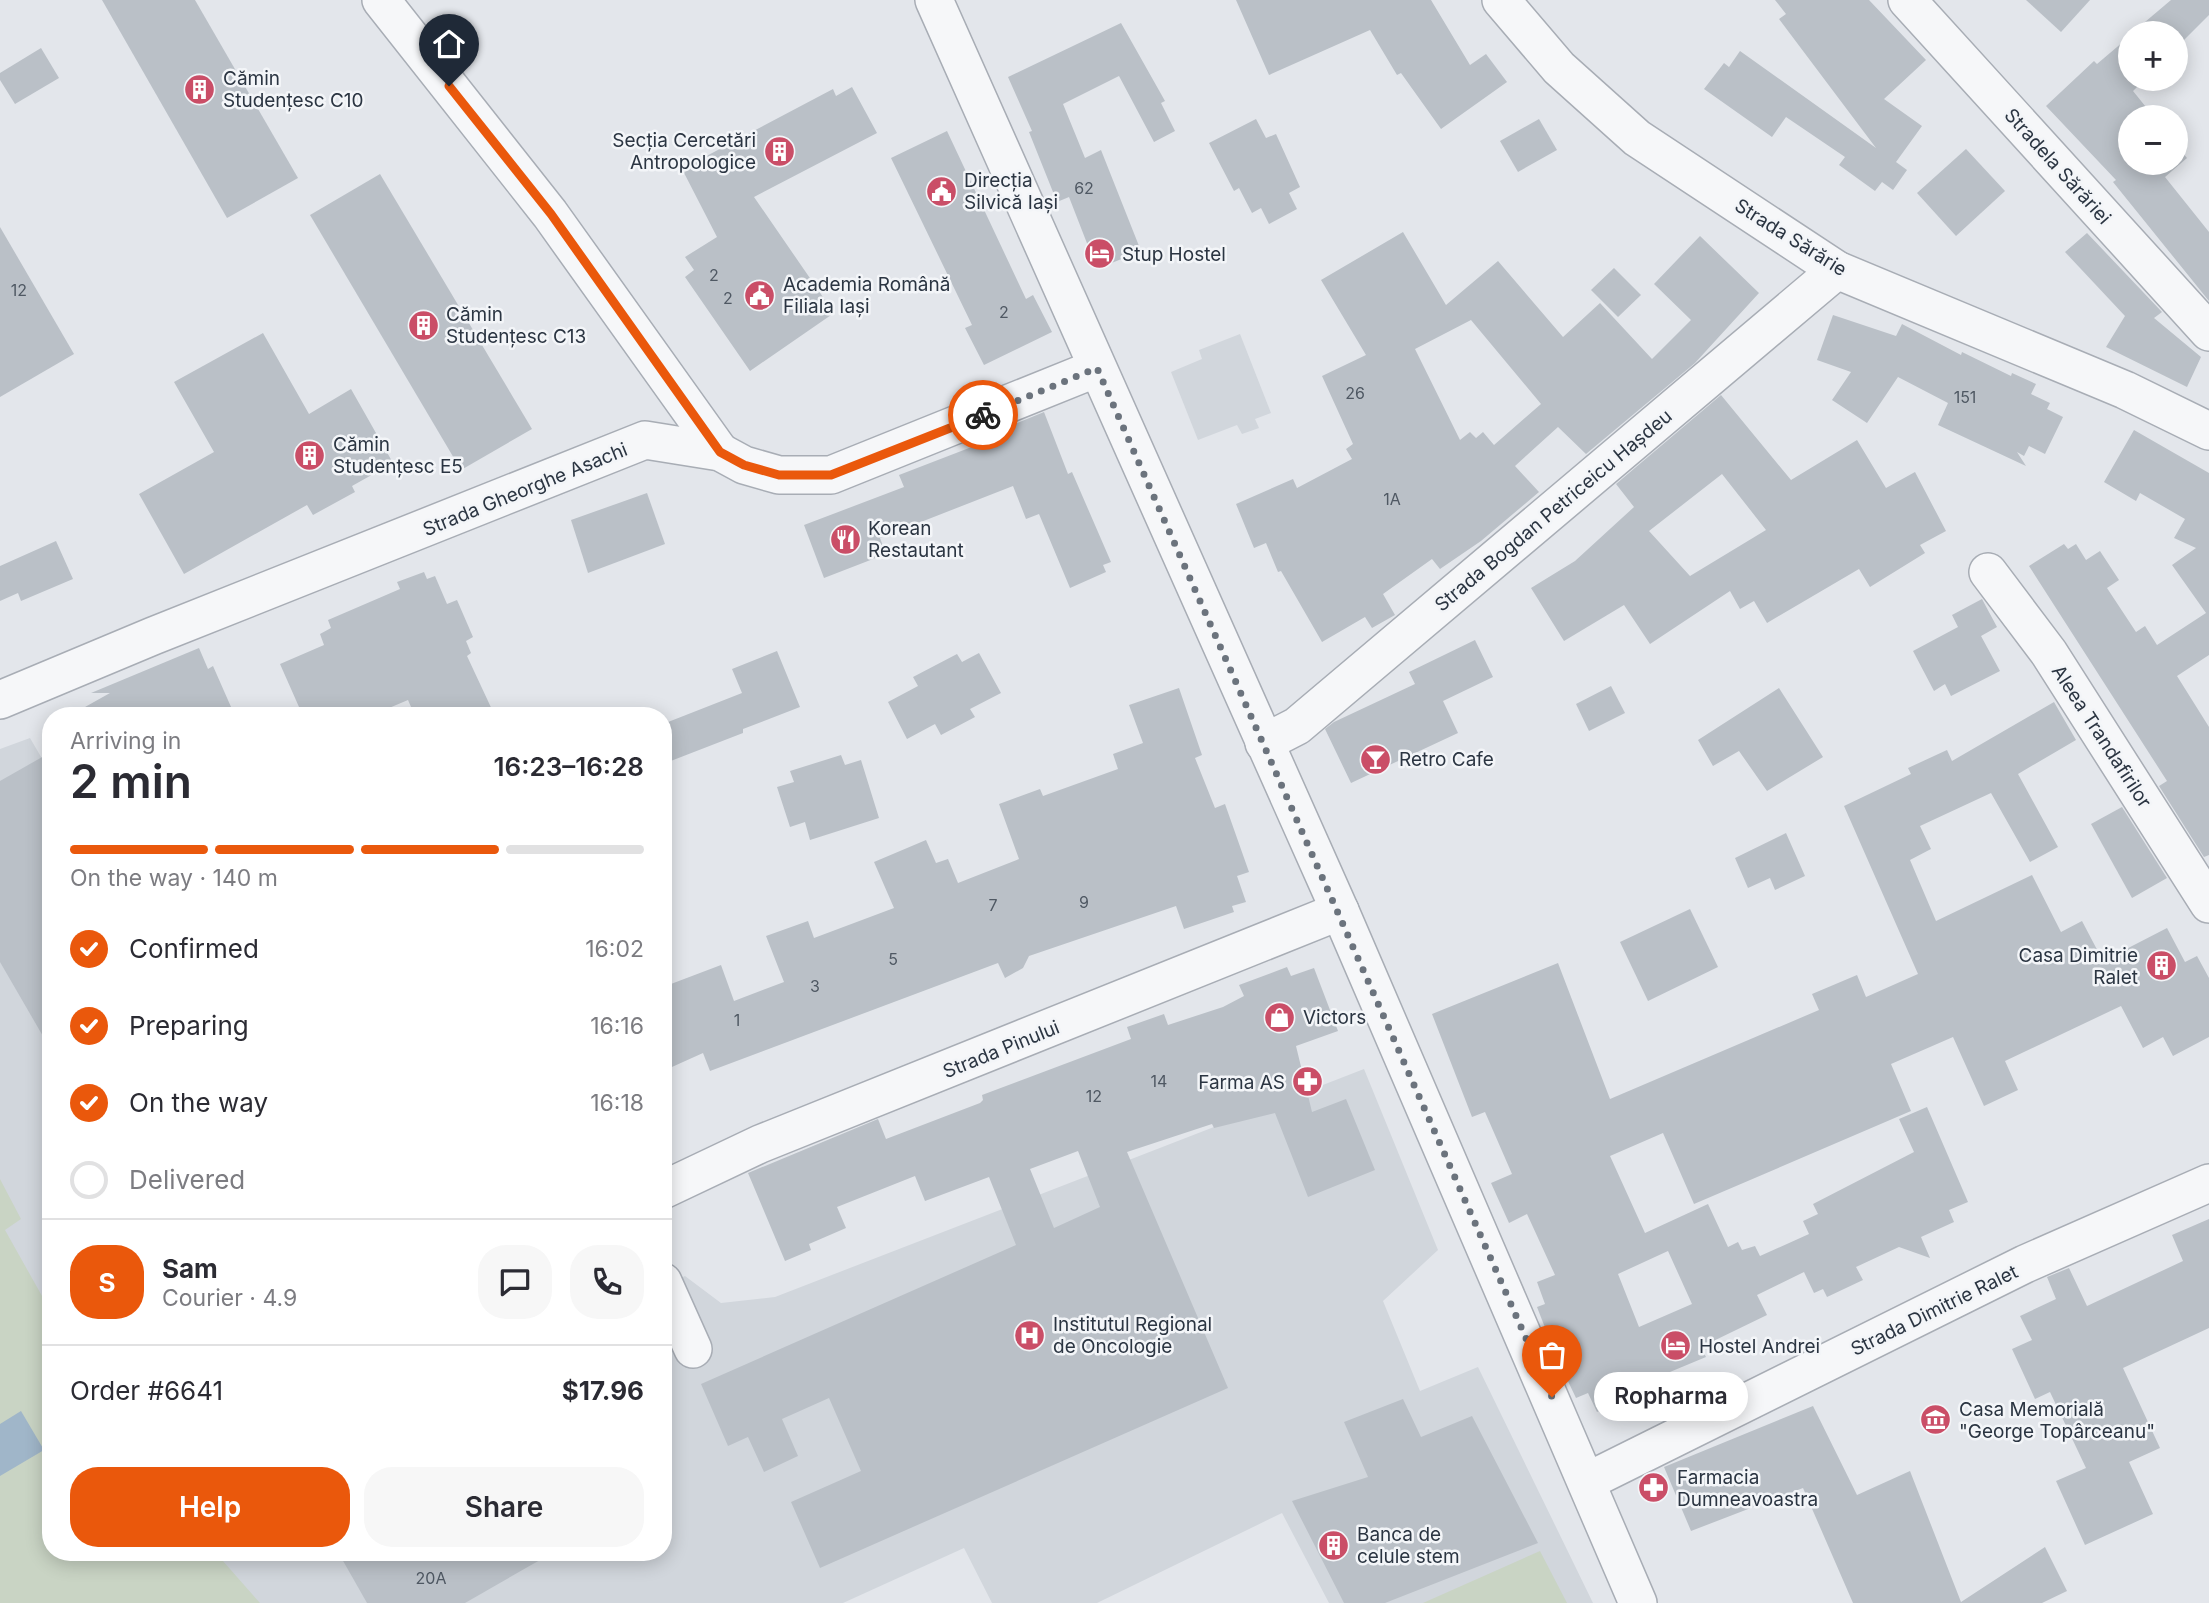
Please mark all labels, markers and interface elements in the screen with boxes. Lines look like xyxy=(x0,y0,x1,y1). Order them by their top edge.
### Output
pin xyxy=(419,14,479,86)
map controls xyxy=(2118,21,2188,175)
button: + xyxy=(2118,21,2188,91)
icon: home xyxy=(430,25,468,63)
place label: Cămin Studențesc C10 xyxy=(223,67,364,112)
building icon: Cămin Studențesc C10 xyxy=(183,72,217,106)
street label: Stradela Sărăriei xyxy=(2000,104,2116,229)
button: − xyxy=(2118,105,2188,175)
place label: Secția Cercetări Antropologice xyxy=(612,129,756,174)
building icon: Secția Cercetări Antropologice xyxy=(762,134,796,168)
place label: Direcția Silvică Iași xyxy=(964,169,1058,214)
public building icon: Direcția Silvică Iași xyxy=(924,174,958,208)
house number: 62 xyxy=(1074,178,1094,198)
street label: Strada Sărărie xyxy=(1730,194,1851,281)
hotel icon: Stup Hostel xyxy=(1082,237,1116,271)
place label: Stup Hostel xyxy=(1122,243,1226,266)
house number: 2 xyxy=(709,265,719,285)
place label: Academia Română Filiala Iași xyxy=(783,273,950,318)
public building icon: Academia Română Filiala Iași xyxy=(743,278,777,312)
house number: 12 xyxy=(11,280,27,300)
house number: 2 xyxy=(723,288,733,308)
house number: 2 xyxy=(999,302,1009,322)
place label: Cămin Studențesc C13 xyxy=(446,303,586,348)
building icon: Cămin Studențesc C13 xyxy=(406,308,440,342)
courier xyxy=(948,380,1018,450)
house number: 26 xyxy=(1345,383,1365,403)
house number: 151 xyxy=(1954,387,1976,407)
icon: bike xyxy=(964,396,1002,434)
street label: Strada Bogdan Petriceicu Hașdeu xyxy=(1430,404,1677,616)
place label: Cămin Studențesc E5 xyxy=(333,433,463,478)
building icon: Cămin Studențesc E5 xyxy=(293,438,327,472)
street label: Strada Gheorghe Asachi xyxy=(420,438,631,541)
house number: 1A xyxy=(1383,489,1401,509)
place label: Korean Restautant xyxy=(868,517,964,562)
restaurant icon: Korean Restautant xyxy=(828,522,862,556)
street label: Aleea Trandafirilor xyxy=(2047,661,2156,812)
text: Arriving in xyxy=(70,727,181,755)
bar icon: Retro Cafe xyxy=(1359,742,1393,776)
place label: Retro Cafe xyxy=(1399,748,1494,771)
text: 16:23–16:28 xyxy=(494,751,644,782)
text: 2 min xyxy=(70,753,192,809)
text: On the way · 140 m xyxy=(70,864,278,892)
house number: 9 xyxy=(1079,892,1089,912)
house number: 7 xyxy=(988,895,998,915)
icon: check xyxy=(70,930,108,968)
text: Confirmed xyxy=(129,933,259,964)
text: 16:02 xyxy=(585,935,644,963)
place label: Casa Dimitrie Ralet xyxy=(2019,944,2138,989)
house number: 5 xyxy=(888,949,898,969)
building icon: Casa Dimitrie Ralet xyxy=(2144,949,2178,983)
house number: 3 xyxy=(810,976,820,996)
shop icon: Victors xyxy=(1263,1000,1297,1034)
place label: Victors xyxy=(1303,1006,1366,1029)
icon: check xyxy=(70,1007,108,1045)
text: Preparing xyxy=(129,1010,249,1041)
house number: 1 xyxy=(734,1010,740,1030)
text: 16:16 xyxy=(590,1012,644,1040)
street label: Strada Pinului xyxy=(940,1016,1063,1083)
pharmacy icon: Farma AS xyxy=(1291,1065,1325,1099)
house number: 14 xyxy=(1151,1071,1167,1091)
place label: Farma AS xyxy=(1198,1071,1285,1094)
icon: check xyxy=(70,1084,108,1122)
house number: 12 xyxy=(1086,1086,1102,1106)
text: On the way xyxy=(129,1087,268,1118)
text: 16:18 xyxy=(590,1089,644,1117)
text: Delivered xyxy=(129,1164,245,1195)
button: chat xyxy=(478,1245,552,1319)
button: phone xyxy=(570,1245,644,1319)
text: Sam xyxy=(162,1253,218,1284)
street label: Strada Dimitrie Ralet xyxy=(1847,1260,2021,1361)
text: S xyxy=(98,1267,116,1298)
text: Courier · 4.9 xyxy=(162,1284,297,1312)
place label: Institutul Regional de Oncologie xyxy=(1053,1313,1212,1358)
hospital icon: Institutul Regional de Oncologie xyxy=(1013,1318,1047,1352)
pin xyxy=(1522,1325,1582,1397)
hotel icon: Hostel Andrei xyxy=(1659,1329,1693,1363)
place label: Hostel Andrei xyxy=(1699,1335,1820,1358)
icon: bag xyxy=(1533,1336,1571,1374)
callout: Ropharma xyxy=(1594,1372,1748,1422)
text: Order #6641 xyxy=(70,1375,223,1406)
text: $17.96 xyxy=(562,1375,644,1406)
text: Ropharma xyxy=(1614,1382,1728,1410)
place label: Casa Memorială "George Topârceanu" xyxy=(1959,1398,2155,1443)
museum icon: Casa Memorială "George Topârceanu" xyxy=(1919,1403,1953,1437)
place label: Farmacia Dumneavoastra xyxy=(1677,1466,1818,1511)
button: Help xyxy=(70,1467,350,1547)
button: Share xyxy=(364,1467,644,1547)
pharmacy icon: Farmacia Dumneavoastra xyxy=(1637,1471,1671,1505)
place label: Banca de celule stem xyxy=(1357,1523,1460,1568)
building icon: Banca de celule stem xyxy=(1317,1528,1351,1562)
house number: 20A xyxy=(416,1568,446,1588)

